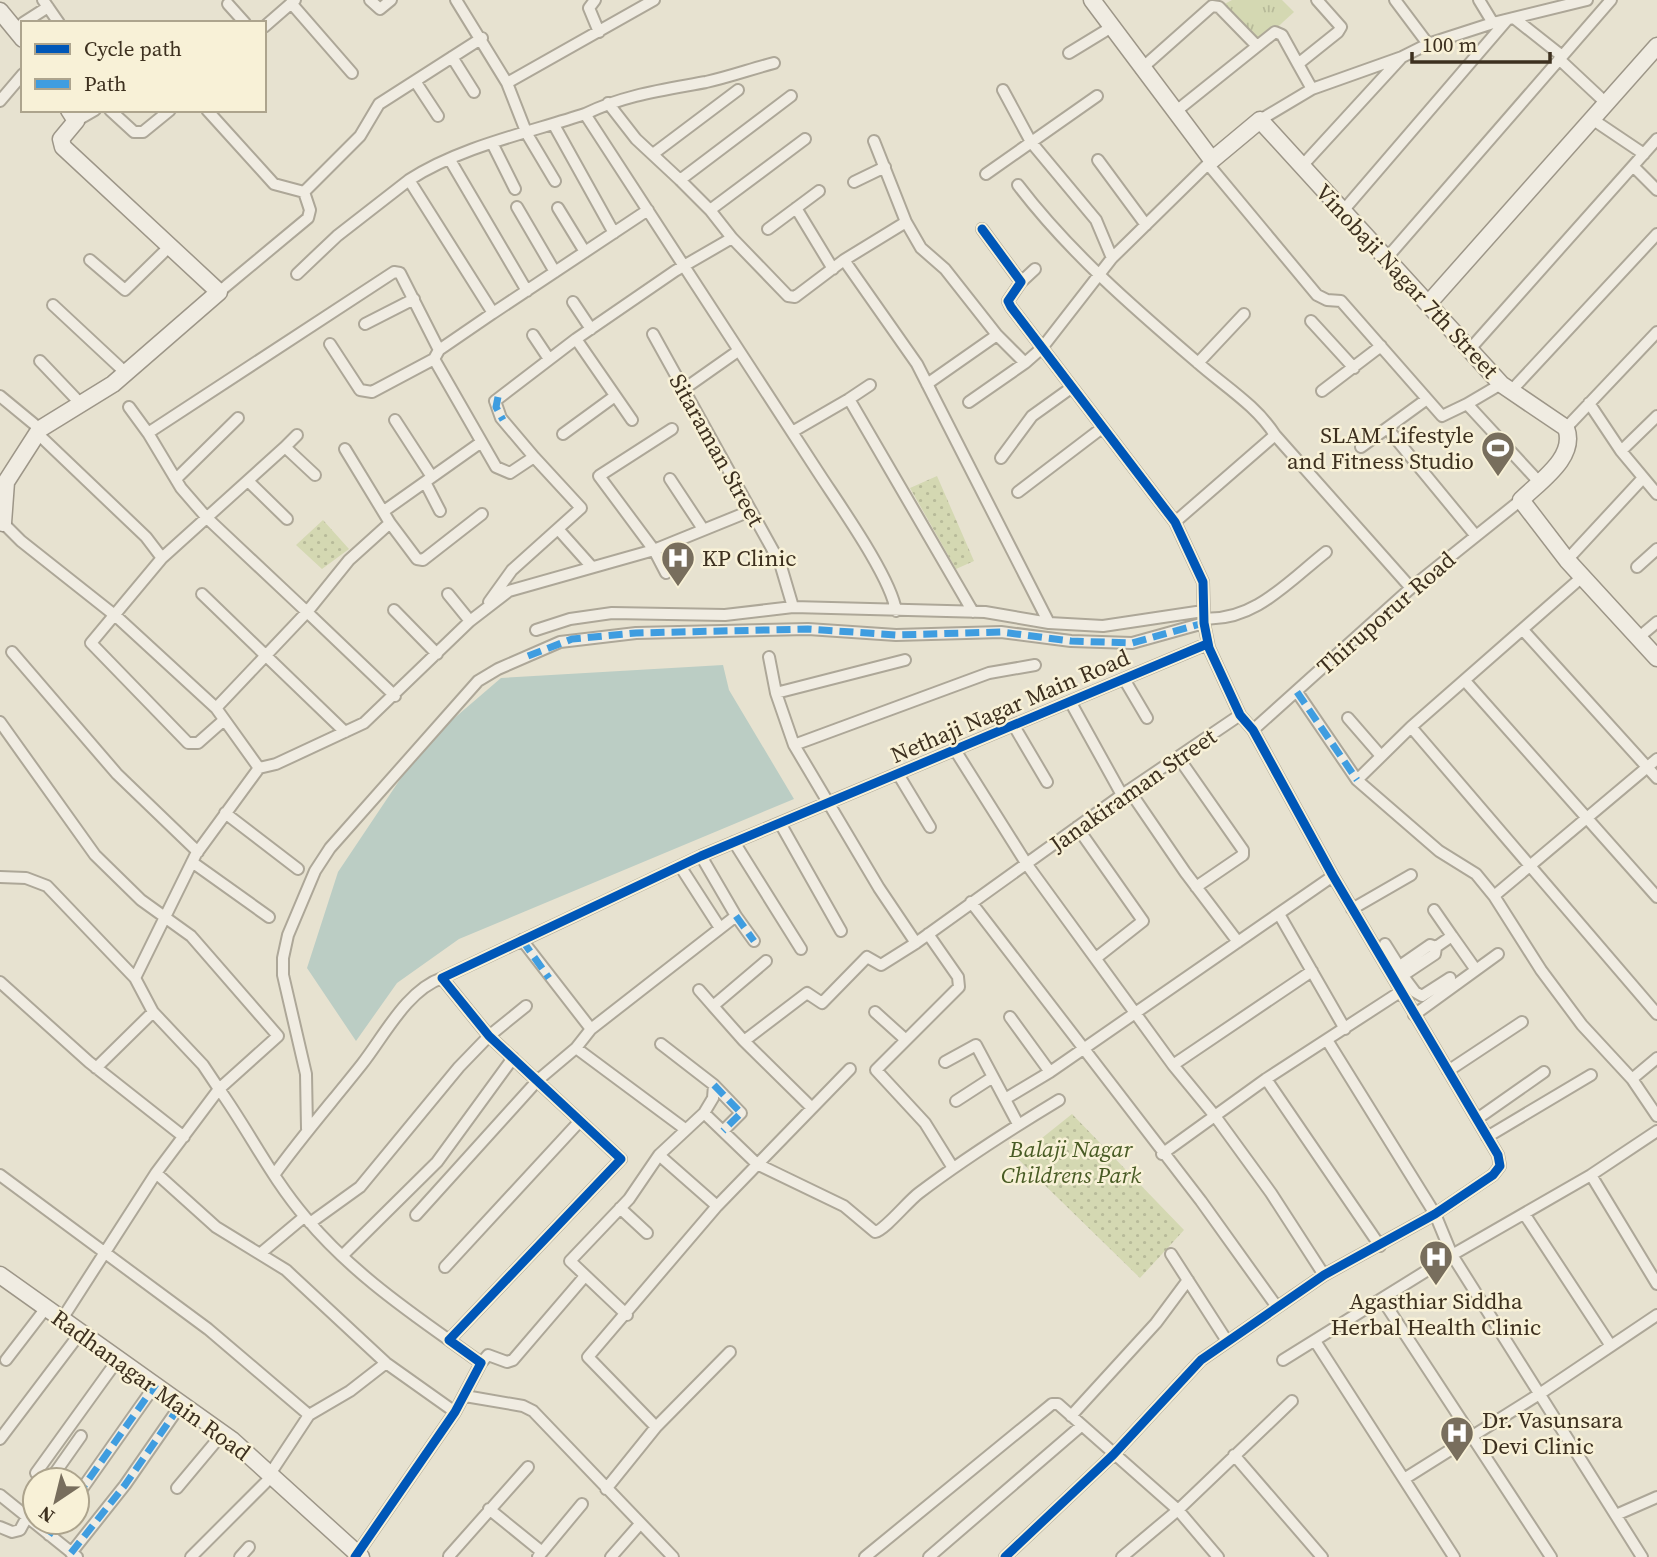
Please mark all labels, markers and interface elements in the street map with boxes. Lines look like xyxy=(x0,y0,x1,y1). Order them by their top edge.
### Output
legend xyxy=(21,21,266,112)
scale bar xyxy=(1412,21,1550,65)
text: 100 m xyxy=(1422,30,1477,59)
text: Cycle path xyxy=(84,34,182,63)
text: Path xyxy=(84,69,127,98)
street label: Vinobaji Nagar 7th Street xyxy=(1308,177,1506,386)
street label: Sitaraman Street xyxy=(662,368,772,532)
place label: SLAM Lifestyle and Fitness Studio xyxy=(1287,419,1474,477)
sports icon: SLAM Lifestyle and Fitness Studio xyxy=(1479,429,1517,478)
hospital icon: KP Clinic xyxy=(659,539,697,588)
place label: KP Clinic xyxy=(702,542,796,574)
street label: Thiruporur Road xyxy=(1310,544,1462,682)
street label: Nethaji Nagar Main Road xyxy=(886,641,1134,771)
street label: Janakiraman Street xyxy=(1042,720,1223,860)
park label: Balaji Nagar Childrens Park xyxy=(1001,1133,1141,1191)
hospital icon: Agasthiar Siddha Herbal Health Clinic xyxy=(1417,1238,1455,1287)
place label: Agasthiar Siddha Herbal Health Clinic xyxy=(1331,1285,1541,1343)
street label: Radhanagar Main Road xyxy=(45,1302,257,1468)
place label: Dr. Vasunsara Devi Clinic xyxy=(1482,1404,1623,1462)
hospital icon: Dr. Vasunsara Devi Clinic xyxy=(1438,1414,1476,1463)
north arrow xyxy=(21,1466,91,1536)
text: N xyxy=(33,1500,59,1530)

